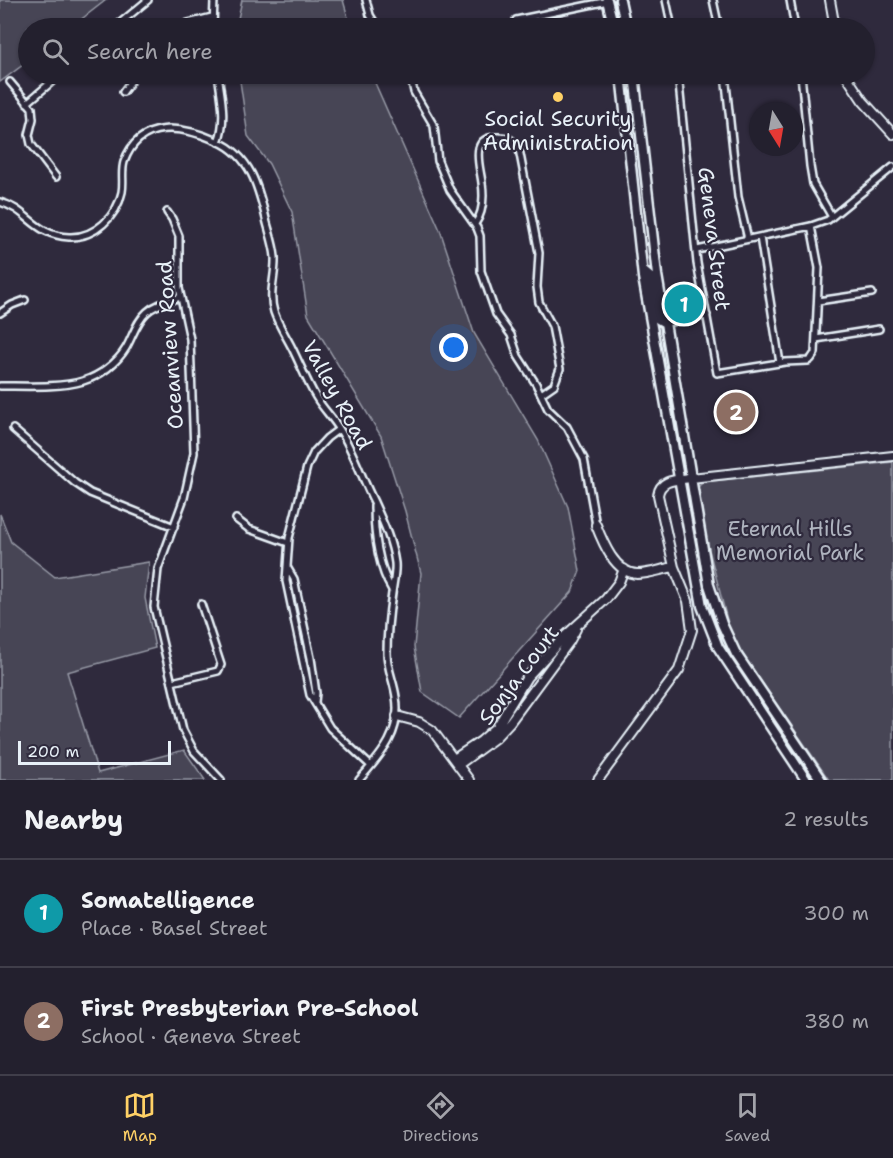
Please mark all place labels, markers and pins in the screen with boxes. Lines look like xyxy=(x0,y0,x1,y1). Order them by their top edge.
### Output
marker: Social Security Administration xyxy=(551,90,565,104)
place label: Social Security Administration xyxy=(483,105,633,157)
pin: 1 xyxy=(664,282,704,326)
pin: 2 xyxy=(716,390,756,434)

